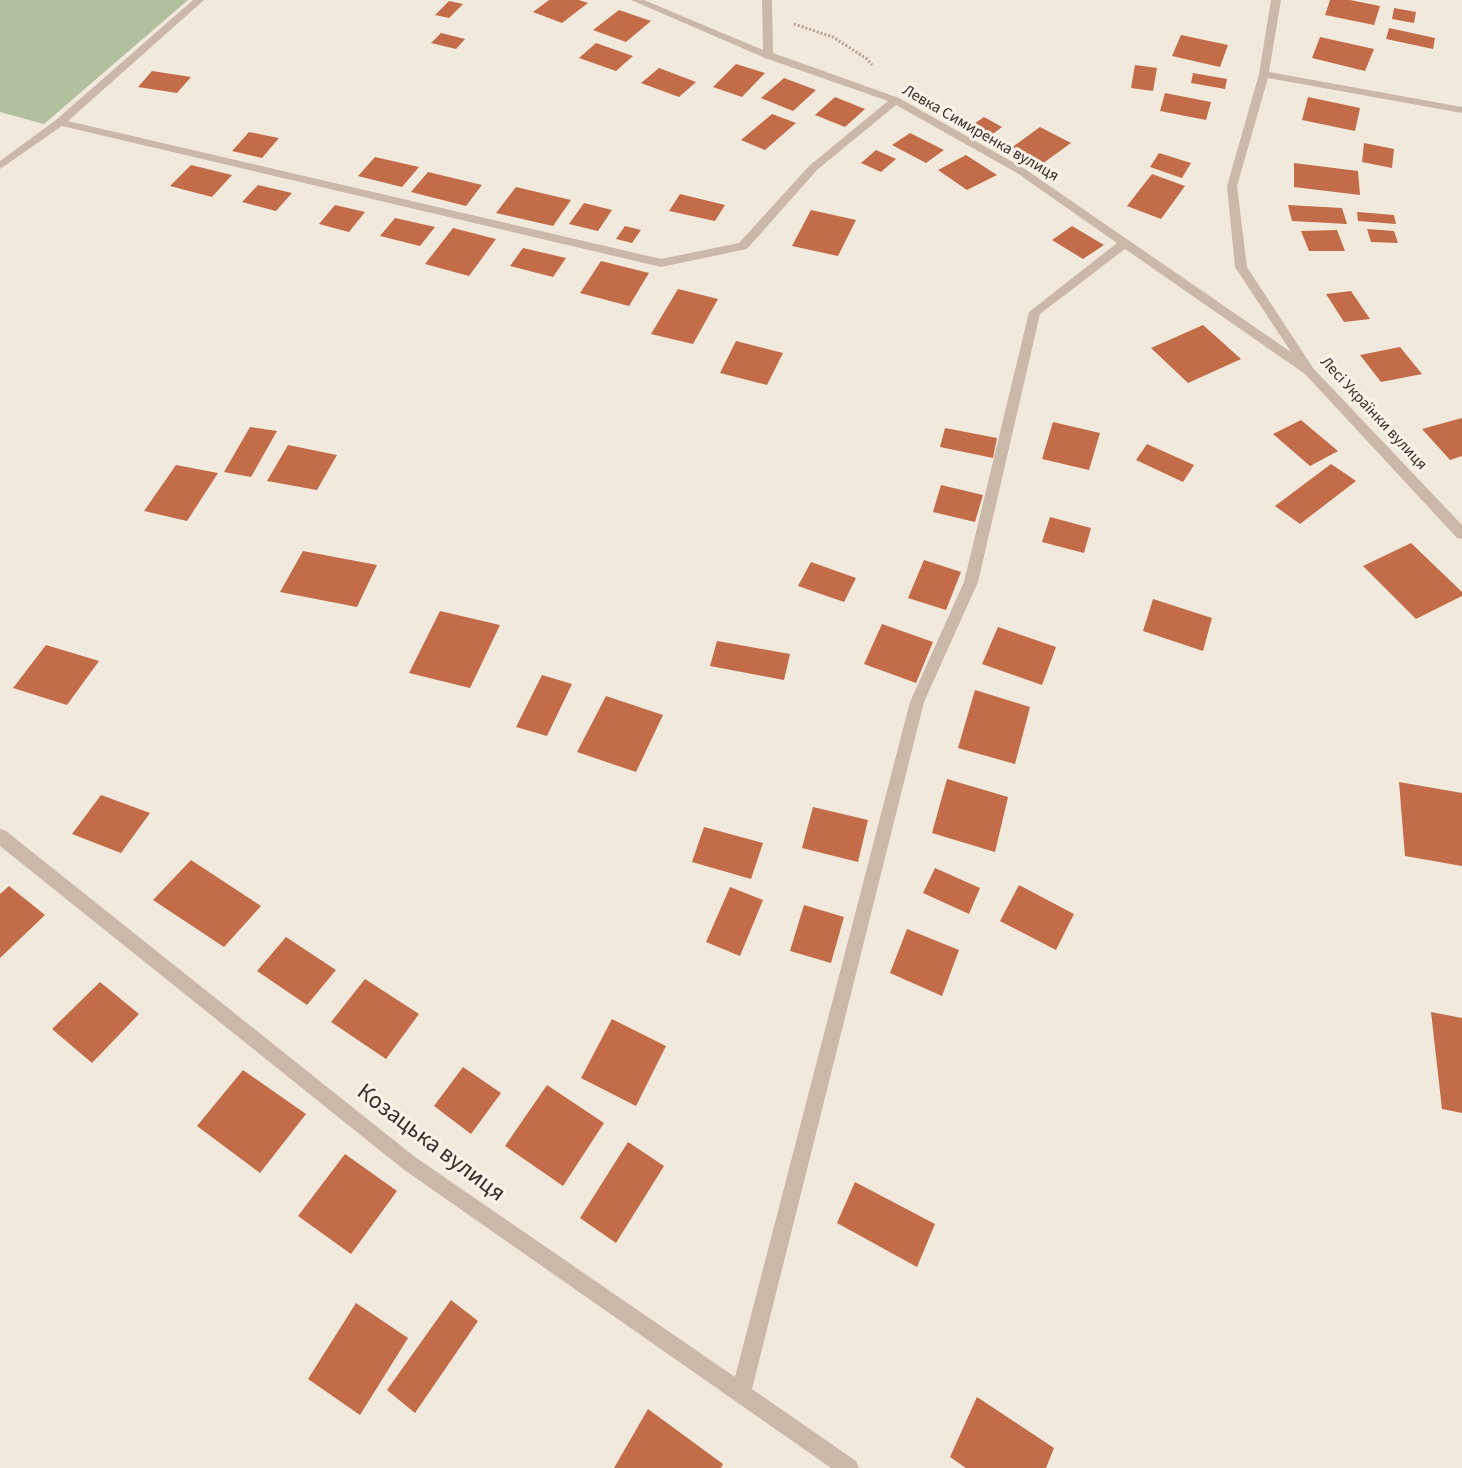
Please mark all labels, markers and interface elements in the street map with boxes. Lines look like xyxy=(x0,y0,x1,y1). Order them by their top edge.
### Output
street label: Левка Симиренка вулиця xyxy=(898,81,1062,187)
street label: Лесі Українки вулиця xyxy=(1315,353,1431,475)
street label: Козацька вулиця xyxy=(350,1079,510,1209)

